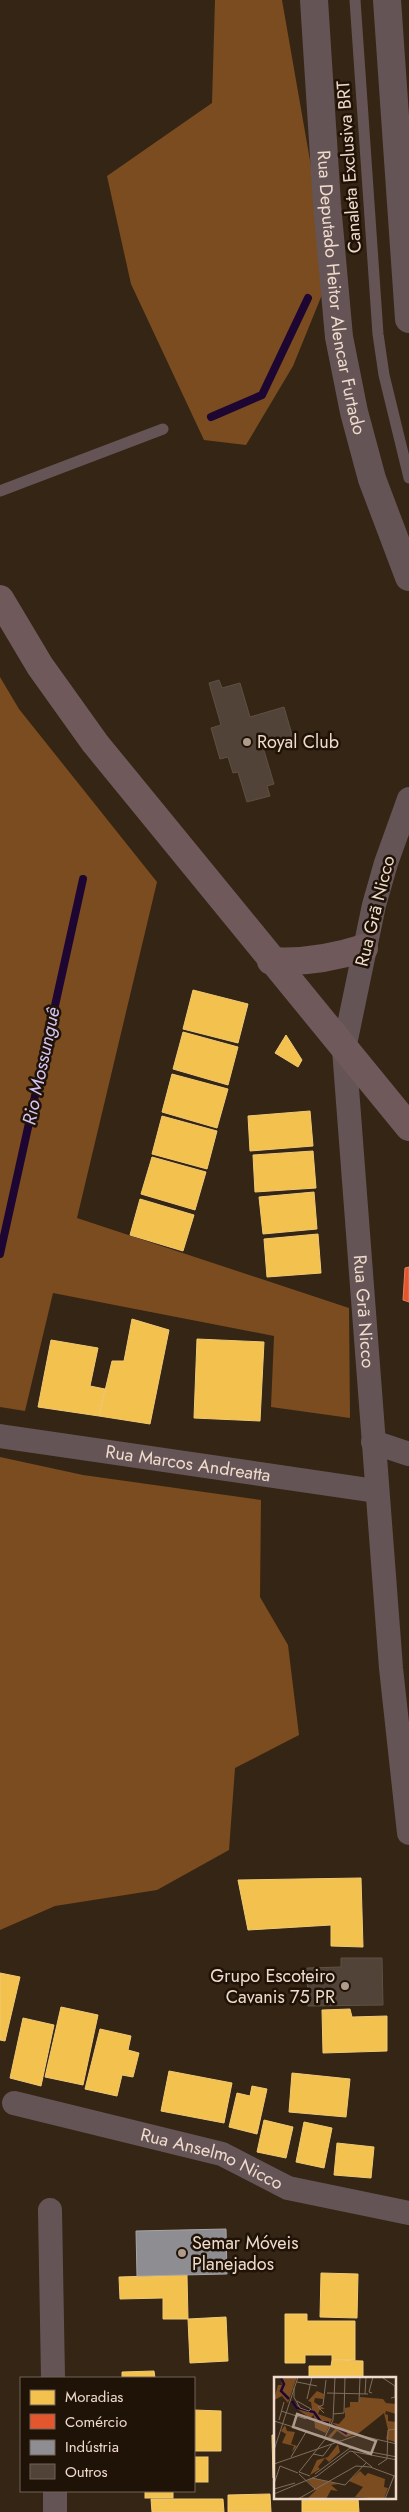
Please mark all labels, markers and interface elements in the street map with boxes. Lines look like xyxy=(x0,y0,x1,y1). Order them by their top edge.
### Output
street label: Canaleta Exclusiva BRT xyxy=(330,79,368,254)
street label: Rua Deputado Heitor Alencar Furtado xyxy=(311,149,373,438)
place label: Royal Club xyxy=(257,729,339,755)
marker: Royal Club xyxy=(241,736,253,748)
street label: Rua Grã Nicco xyxy=(349,853,401,969)
water label: Rio Mossunguê xyxy=(15,1004,67,1127)
street label: Rua Grã Nicco xyxy=(347,1254,381,1369)
street label: Rua Marcos Andreatta xyxy=(104,1439,272,1488)
place label: Grupo Escoteiro Cavanis 75 PR xyxy=(210,1963,335,2010)
marker: Grupo Escoteiro Cavanis 75 PR xyxy=(339,1980,351,1992)
street label: Rua Anselmo Nicco xyxy=(138,2121,288,2196)
place label: Semar Móveis Planejados xyxy=(192,2230,298,2277)
marker: Semar Móveis Planejados xyxy=(176,2247,188,2259)
legend xyxy=(20,2377,195,2492)
inset map xyxy=(274,2377,396,2500)
text: Moradias xyxy=(65,2386,123,2408)
text: Comércio xyxy=(65,2411,127,2433)
text: Indústria xyxy=(65,2436,119,2458)
text: Outros xyxy=(65,2461,107,2483)

